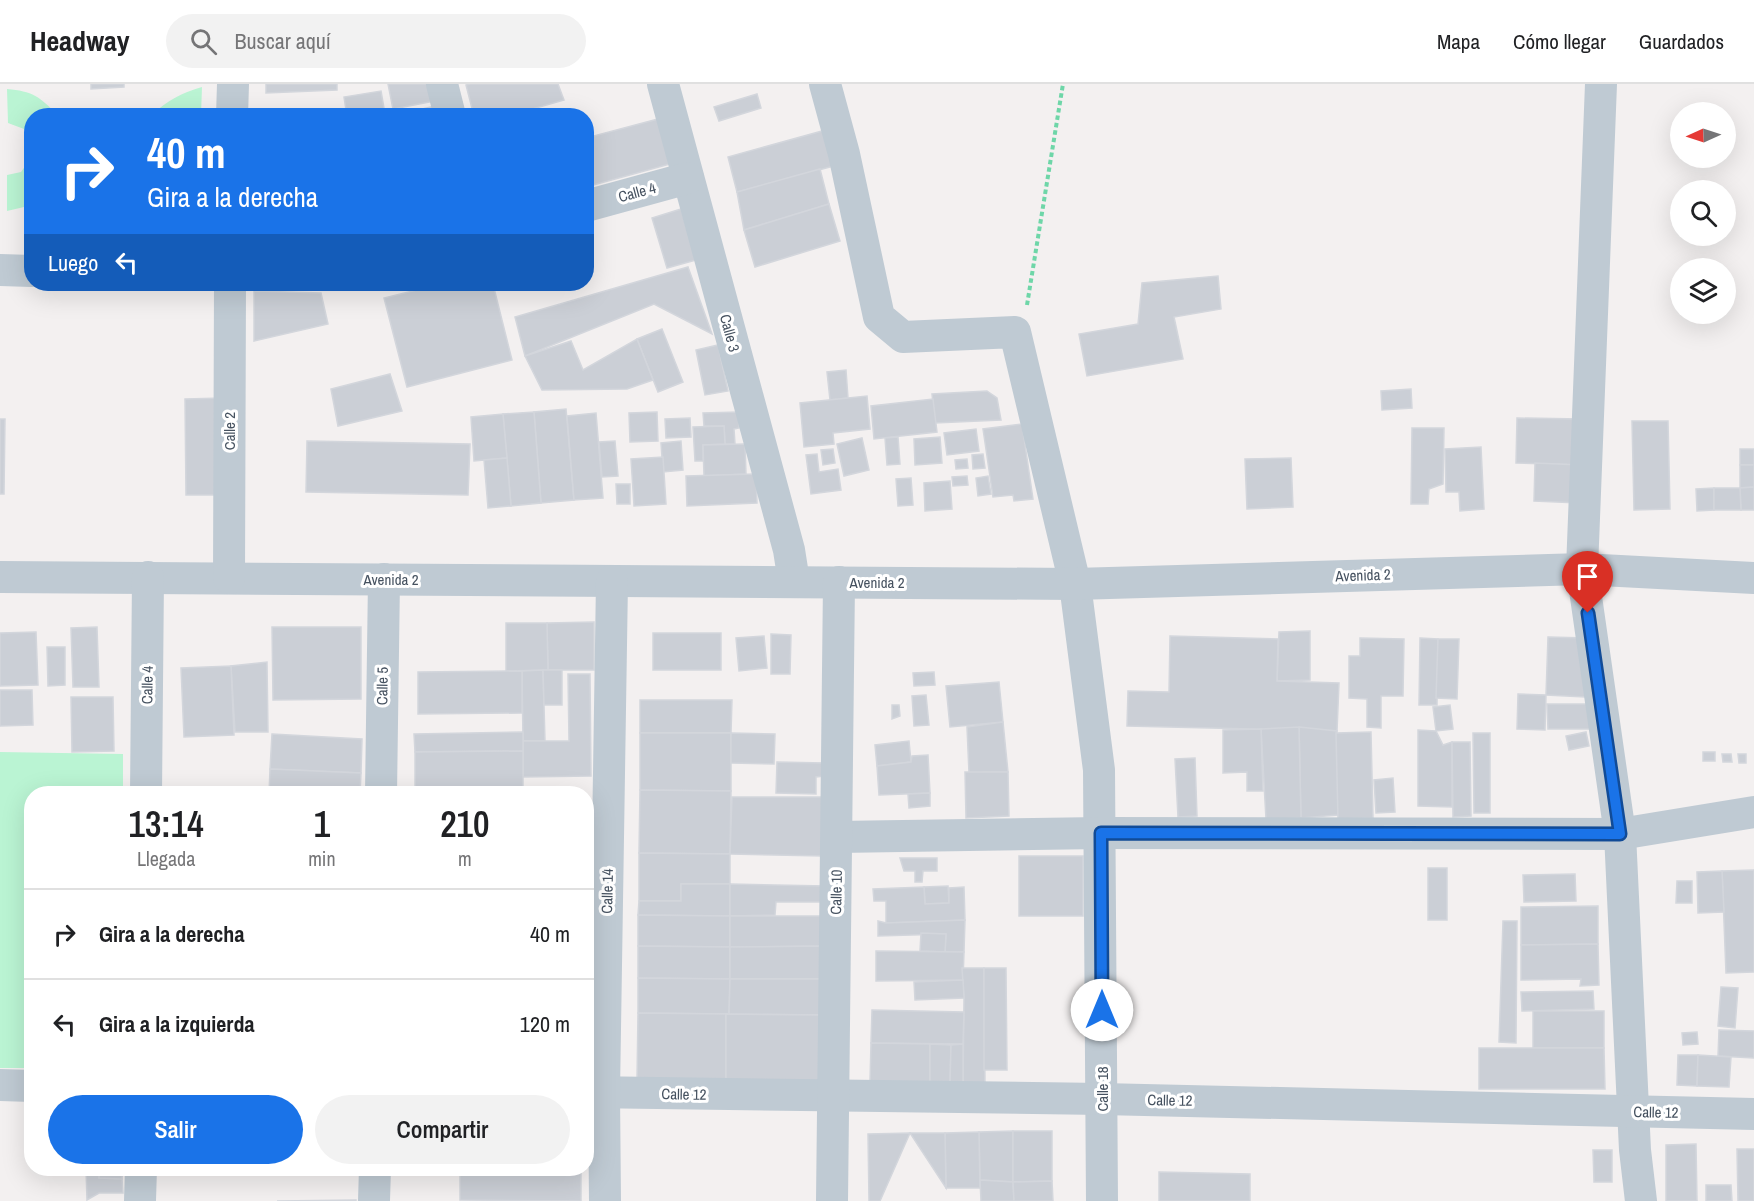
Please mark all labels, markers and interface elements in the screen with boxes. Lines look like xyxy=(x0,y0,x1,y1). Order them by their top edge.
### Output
search box xyxy=(166,14,586,68)
text: Headway xyxy=(30,22,130,60)
icon: search xyxy=(187,25,220,58)
text: Buscar aquí xyxy=(235,26,331,56)
text: Mapa xyxy=(1437,27,1480,56)
text: Cómo llegar xyxy=(1513,27,1606,56)
text: Guardados xyxy=(1639,27,1724,56)
north arrow xyxy=(1670,102,1736,168)
map controls xyxy=(1670,102,1736,324)
text: 40 m xyxy=(147,125,226,181)
icon: right xyxy=(48,132,126,210)
street label: Calle 4 xyxy=(616,177,658,207)
text: Gira a la derecha xyxy=(147,179,318,215)
button: search xyxy=(1670,180,1736,246)
icon: left xyxy=(110,246,143,279)
text: Luego xyxy=(48,248,98,278)
button: layers xyxy=(1670,258,1736,324)
street label: Calle 3 xyxy=(715,312,745,354)
street label: Calle 2 xyxy=(219,412,240,450)
pin xyxy=(1562,551,1613,613)
icon: arrive xyxy=(1571,560,1604,593)
street label: Avenida 2 xyxy=(1334,564,1391,586)
street label: Avenida 2 xyxy=(362,569,419,590)
street label: Avenida 2 xyxy=(848,572,905,593)
street label: Calle 4 xyxy=(136,666,158,704)
street label: Calle 5 xyxy=(371,667,393,705)
text: 13:14 xyxy=(129,800,204,848)
text: 1 xyxy=(314,800,330,848)
text: 210 xyxy=(440,800,489,848)
text: Llegada xyxy=(137,845,195,872)
text: min xyxy=(308,845,336,872)
text: m xyxy=(458,845,472,872)
street label: Calle 14 xyxy=(596,868,618,914)
street label: Calle 10 xyxy=(825,869,847,915)
icon: right xyxy=(48,918,81,951)
text: Gira a la derecha xyxy=(99,919,244,949)
text: 40 m xyxy=(530,919,570,949)
position arrow xyxy=(1070,978,1134,1042)
icon: left xyxy=(48,1008,81,1041)
text: Gira a la izquierda xyxy=(99,1009,254,1039)
text: 120 m xyxy=(520,1009,570,1039)
street label: Calle 18 xyxy=(1092,1066,1113,1112)
street label: Calle 12 xyxy=(661,1083,707,1105)
street label: Calle 12 xyxy=(1147,1089,1193,1111)
button: Salir xyxy=(48,1095,303,1164)
button: Compartir xyxy=(315,1095,570,1164)
street label: Calle 12 xyxy=(1633,1101,1679,1123)

